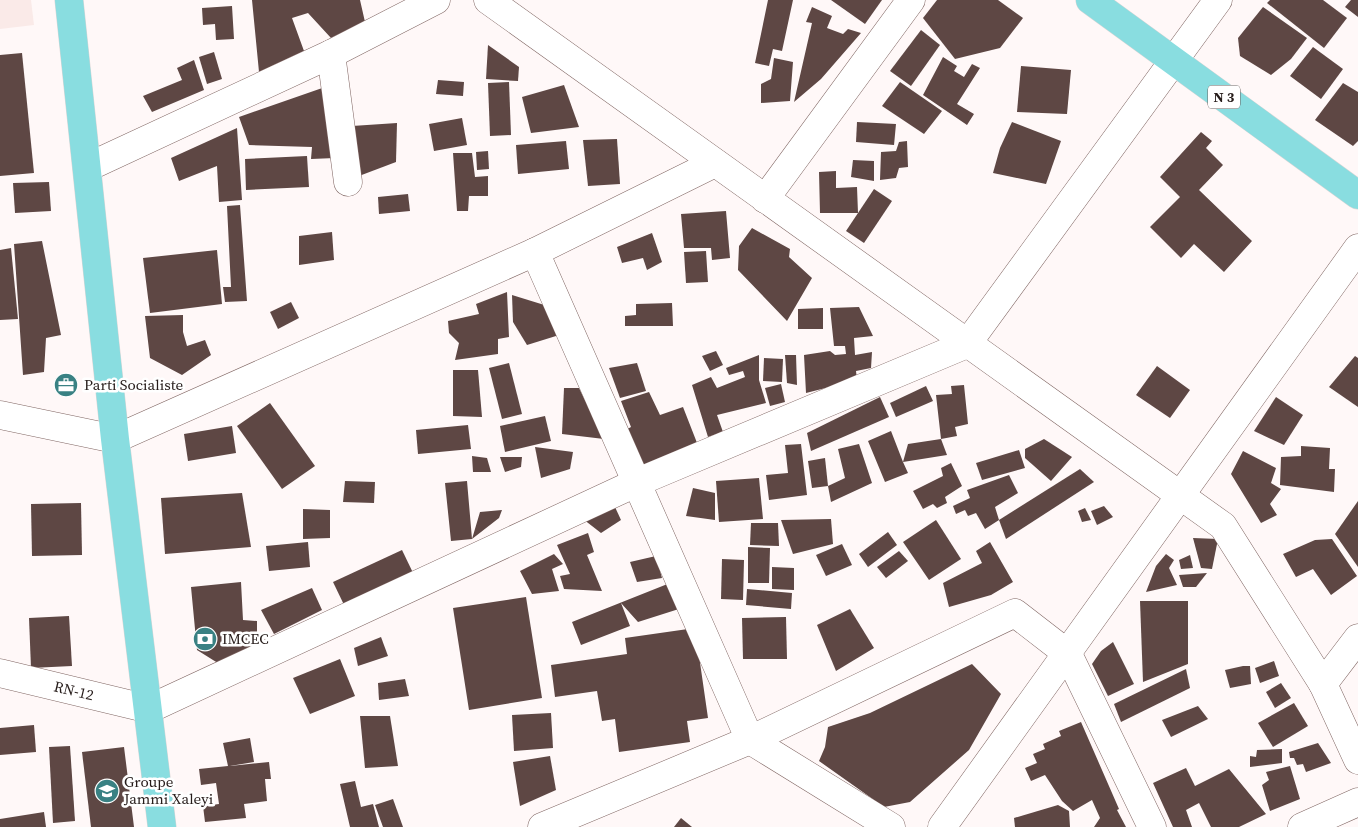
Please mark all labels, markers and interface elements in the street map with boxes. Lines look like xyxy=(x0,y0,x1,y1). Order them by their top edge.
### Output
road number: N 3 xyxy=(1208,85,1240,108)
office icon: Parti Socialiste xyxy=(53,372,79,398)
place label: Parti Socialiste xyxy=(84,374,184,395)
bank icon: IMCEC xyxy=(192,626,218,652)
place label: IMCEC xyxy=(222,628,269,649)
street label: RN-12 xyxy=(52,675,96,705)
place label: Groupe Jammi Xaleyi xyxy=(123,771,213,809)
school or university icon: Groupe Jammi Xaleyi xyxy=(94,778,120,804)

